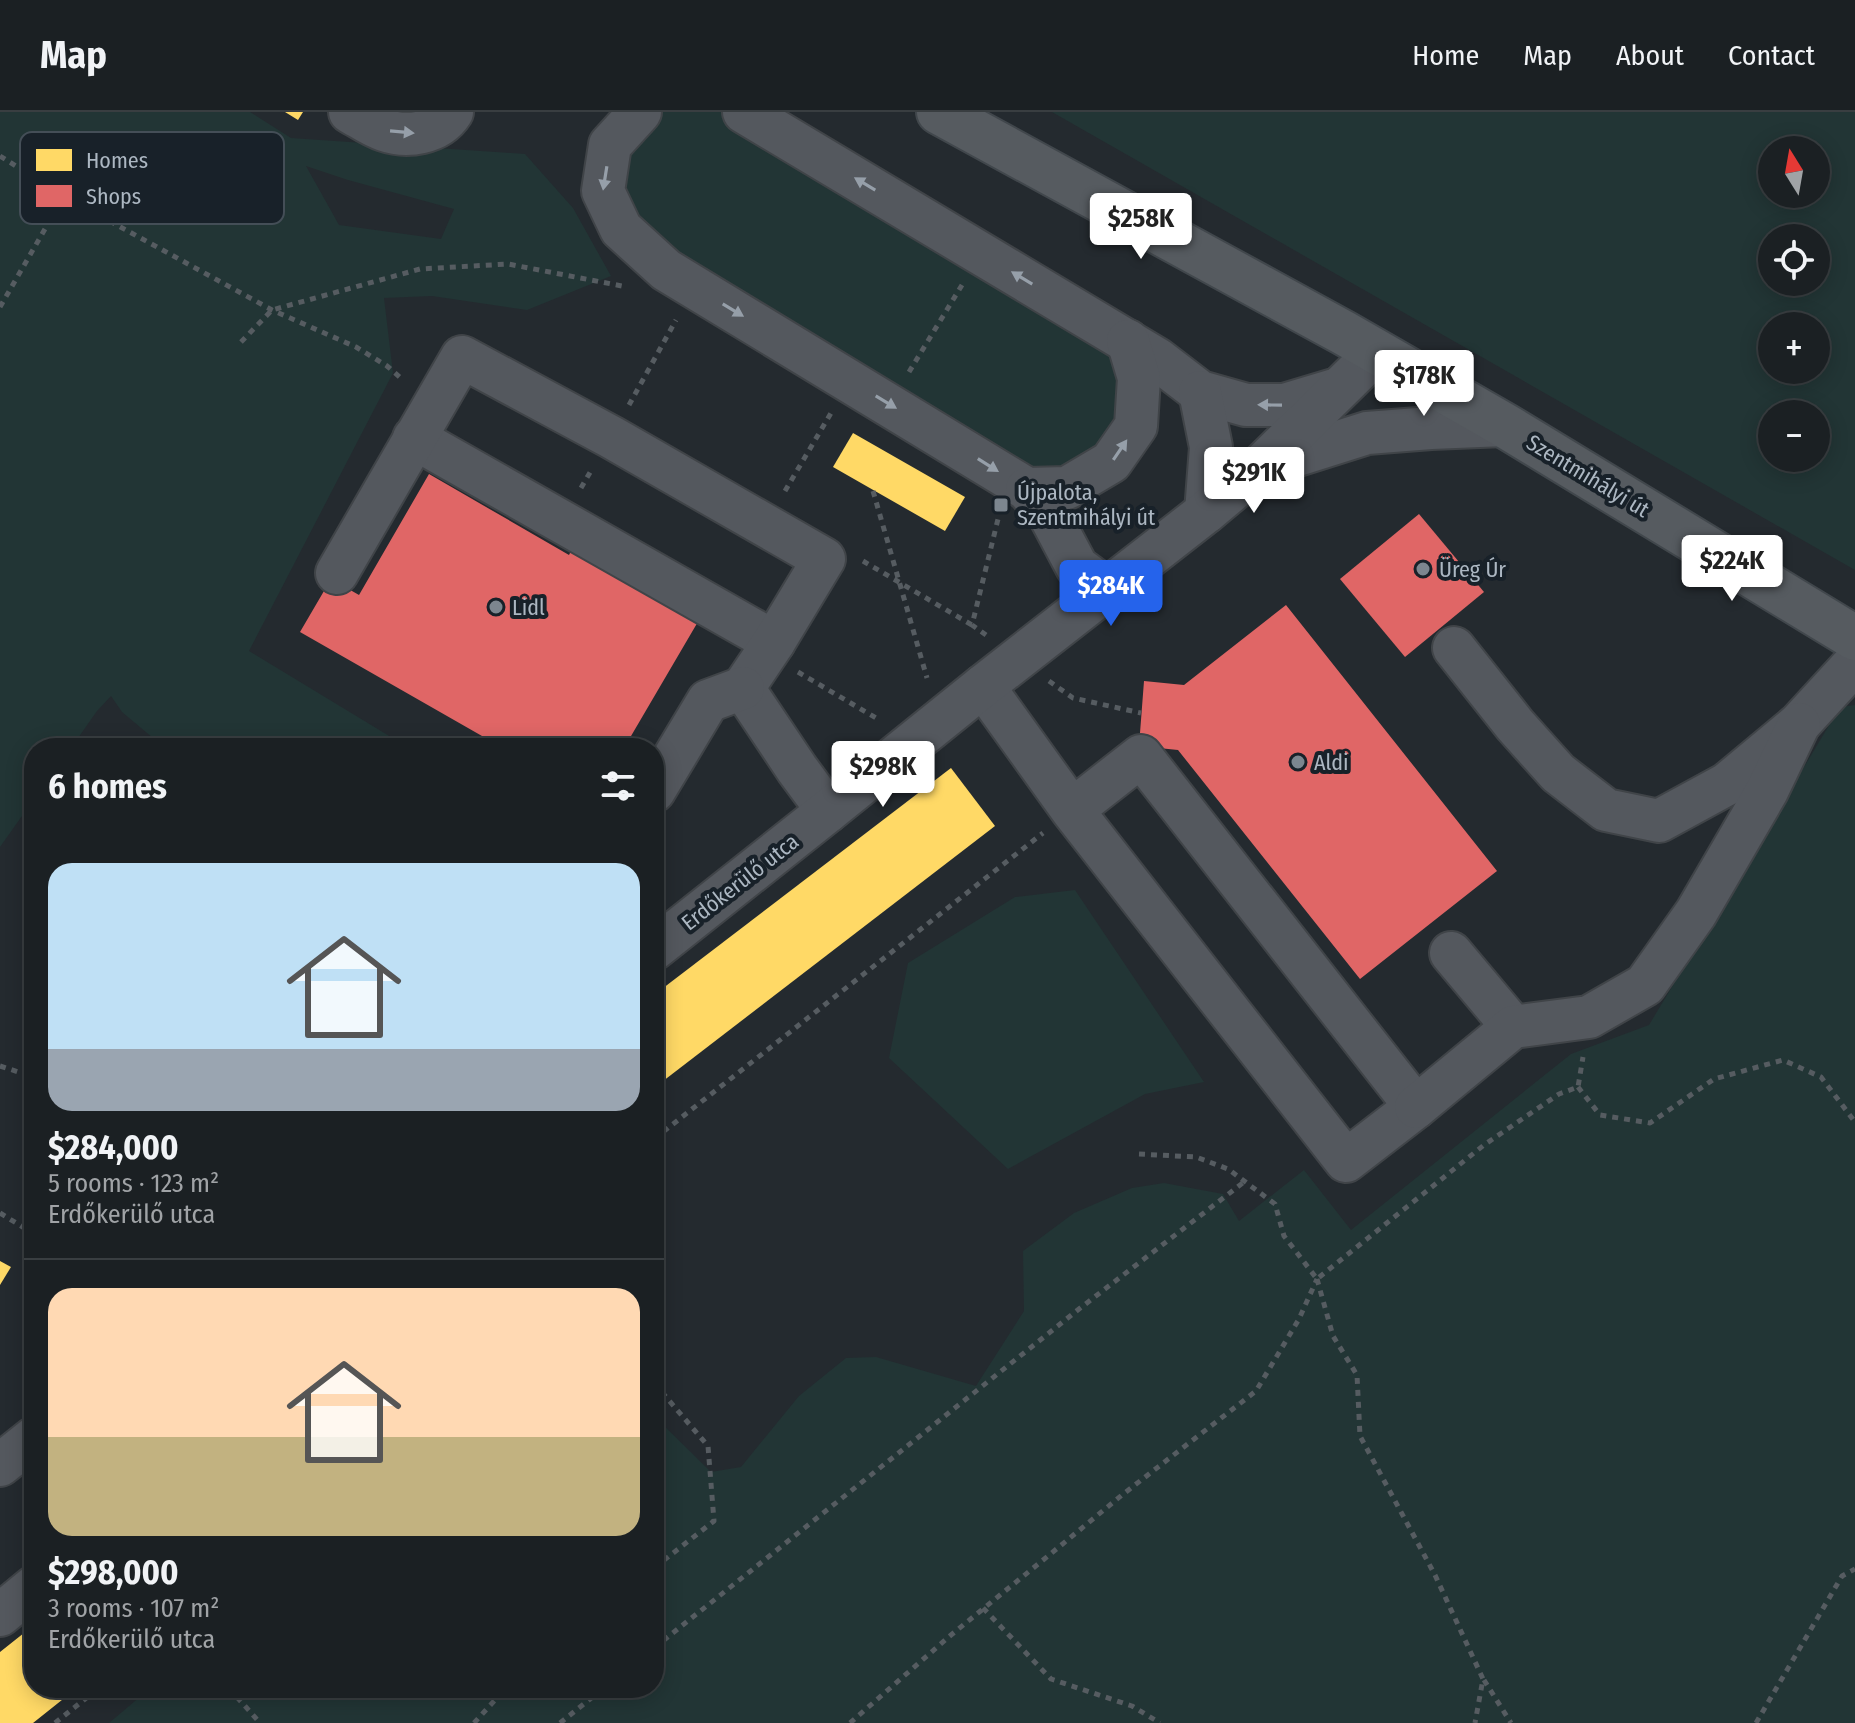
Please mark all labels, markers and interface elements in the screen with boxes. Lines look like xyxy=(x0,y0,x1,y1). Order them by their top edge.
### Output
text: Map xyxy=(40,32,107,78)
text: Home xyxy=(1412,39,1479,72)
text: Map xyxy=(1523,39,1572,72)
text: About xyxy=(1616,39,1684,72)
text: Contact xyxy=(1728,39,1815,72)
one-way arrow xyxy=(390,126,415,139)
legend xyxy=(20,132,284,224)
north arrow xyxy=(1758,136,1830,208)
map controls xyxy=(1758,136,1830,472)
text: Homes xyxy=(86,147,148,174)
one-way arrow xyxy=(598,166,611,191)
one-way arrow xyxy=(854,177,876,191)
text: Shops xyxy=(86,183,141,210)
pin: $258K xyxy=(1085,193,1197,261)
text: $258K xyxy=(1108,203,1174,234)
button: locate xyxy=(1758,224,1830,296)
one-way arrow xyxy=(1011,271,1033,285)
one-way arrow xyxy=(722,303,744,317)
button: + xyxy=(1758,312,1830,384)
pin: $178K xyxy=(1368,350,1480,418)
text: $178K xyxy=(1393,360,1455,391)
one-way arrow xyxy=(875,395,897,409)
one-way arrow xyxy=(1257,399,1282,411)
button: − xyxy=(1758,400,1830,472)
street label: Szentmihályi út xyxy=(1522,429,1655,524)
one-way arrow xyxy=(1112,439,1126,461)
pin: $291K xyxy=(1198,447,1310,515)
text: $291K xyxy=(1222,457,1286,488)
one-way arrow xyxy=(977,458,999,472)
place label: Újpalota, Szentmihályi út xyxy=(1017,479,1156,531)
marker: Újpalota, Szentmihályi út xyxy=(992,496,1010,514)
pin: $224K xyxy=(1676,535,1788,603)
text: $224K xyxy=(1700,545,1764,576)
place label: Üreg Úr xyxy=(1439,556,1506,583)
pin: $284K xyxy=(1055,560,1167,628)
marker: Üreg Úr xyxy=(1414,560,1432,578)
text: $284K xyxy=(1078,570,1144,601)
place label: Lidl xyxy=(512,594,545,621)
marker: Lidl xyxy=(487,598,505,616)
pin: $298K xyxy=(827,741,939,809)
place label: Aldi xyxy=(1314,749,1349,776)
text: $298K xyxy=(850,751,916,782)
marker: Aldi xyxy=(1289,753,1307,771)
icon: filters xyxy=(596,764,640,808)
text: 6 homes xyxy=(48,766,167,807)
street label: Erdőkerülő utca xyxy=(676,828,804,936)
icon: home xyxy=(272,915,416,1059)
text: $284,000 xyxy=(48,1127,179,1168)
text: 5 rooms · 123 m² xyxy=(48,1168,219,1199)
text: Erdőkerülő utca xyxy=(48,1199,215,1230)
icon: home xyxy=(272,1340,416,1484)
text: $298,000 xyxy=(48,1552,179,1593)
text: 3 rooms · 107 m² xyxy=(48,1593,220,1624)
text: Erdőkerülő utca xyxy=(48,1624,215,1655)

